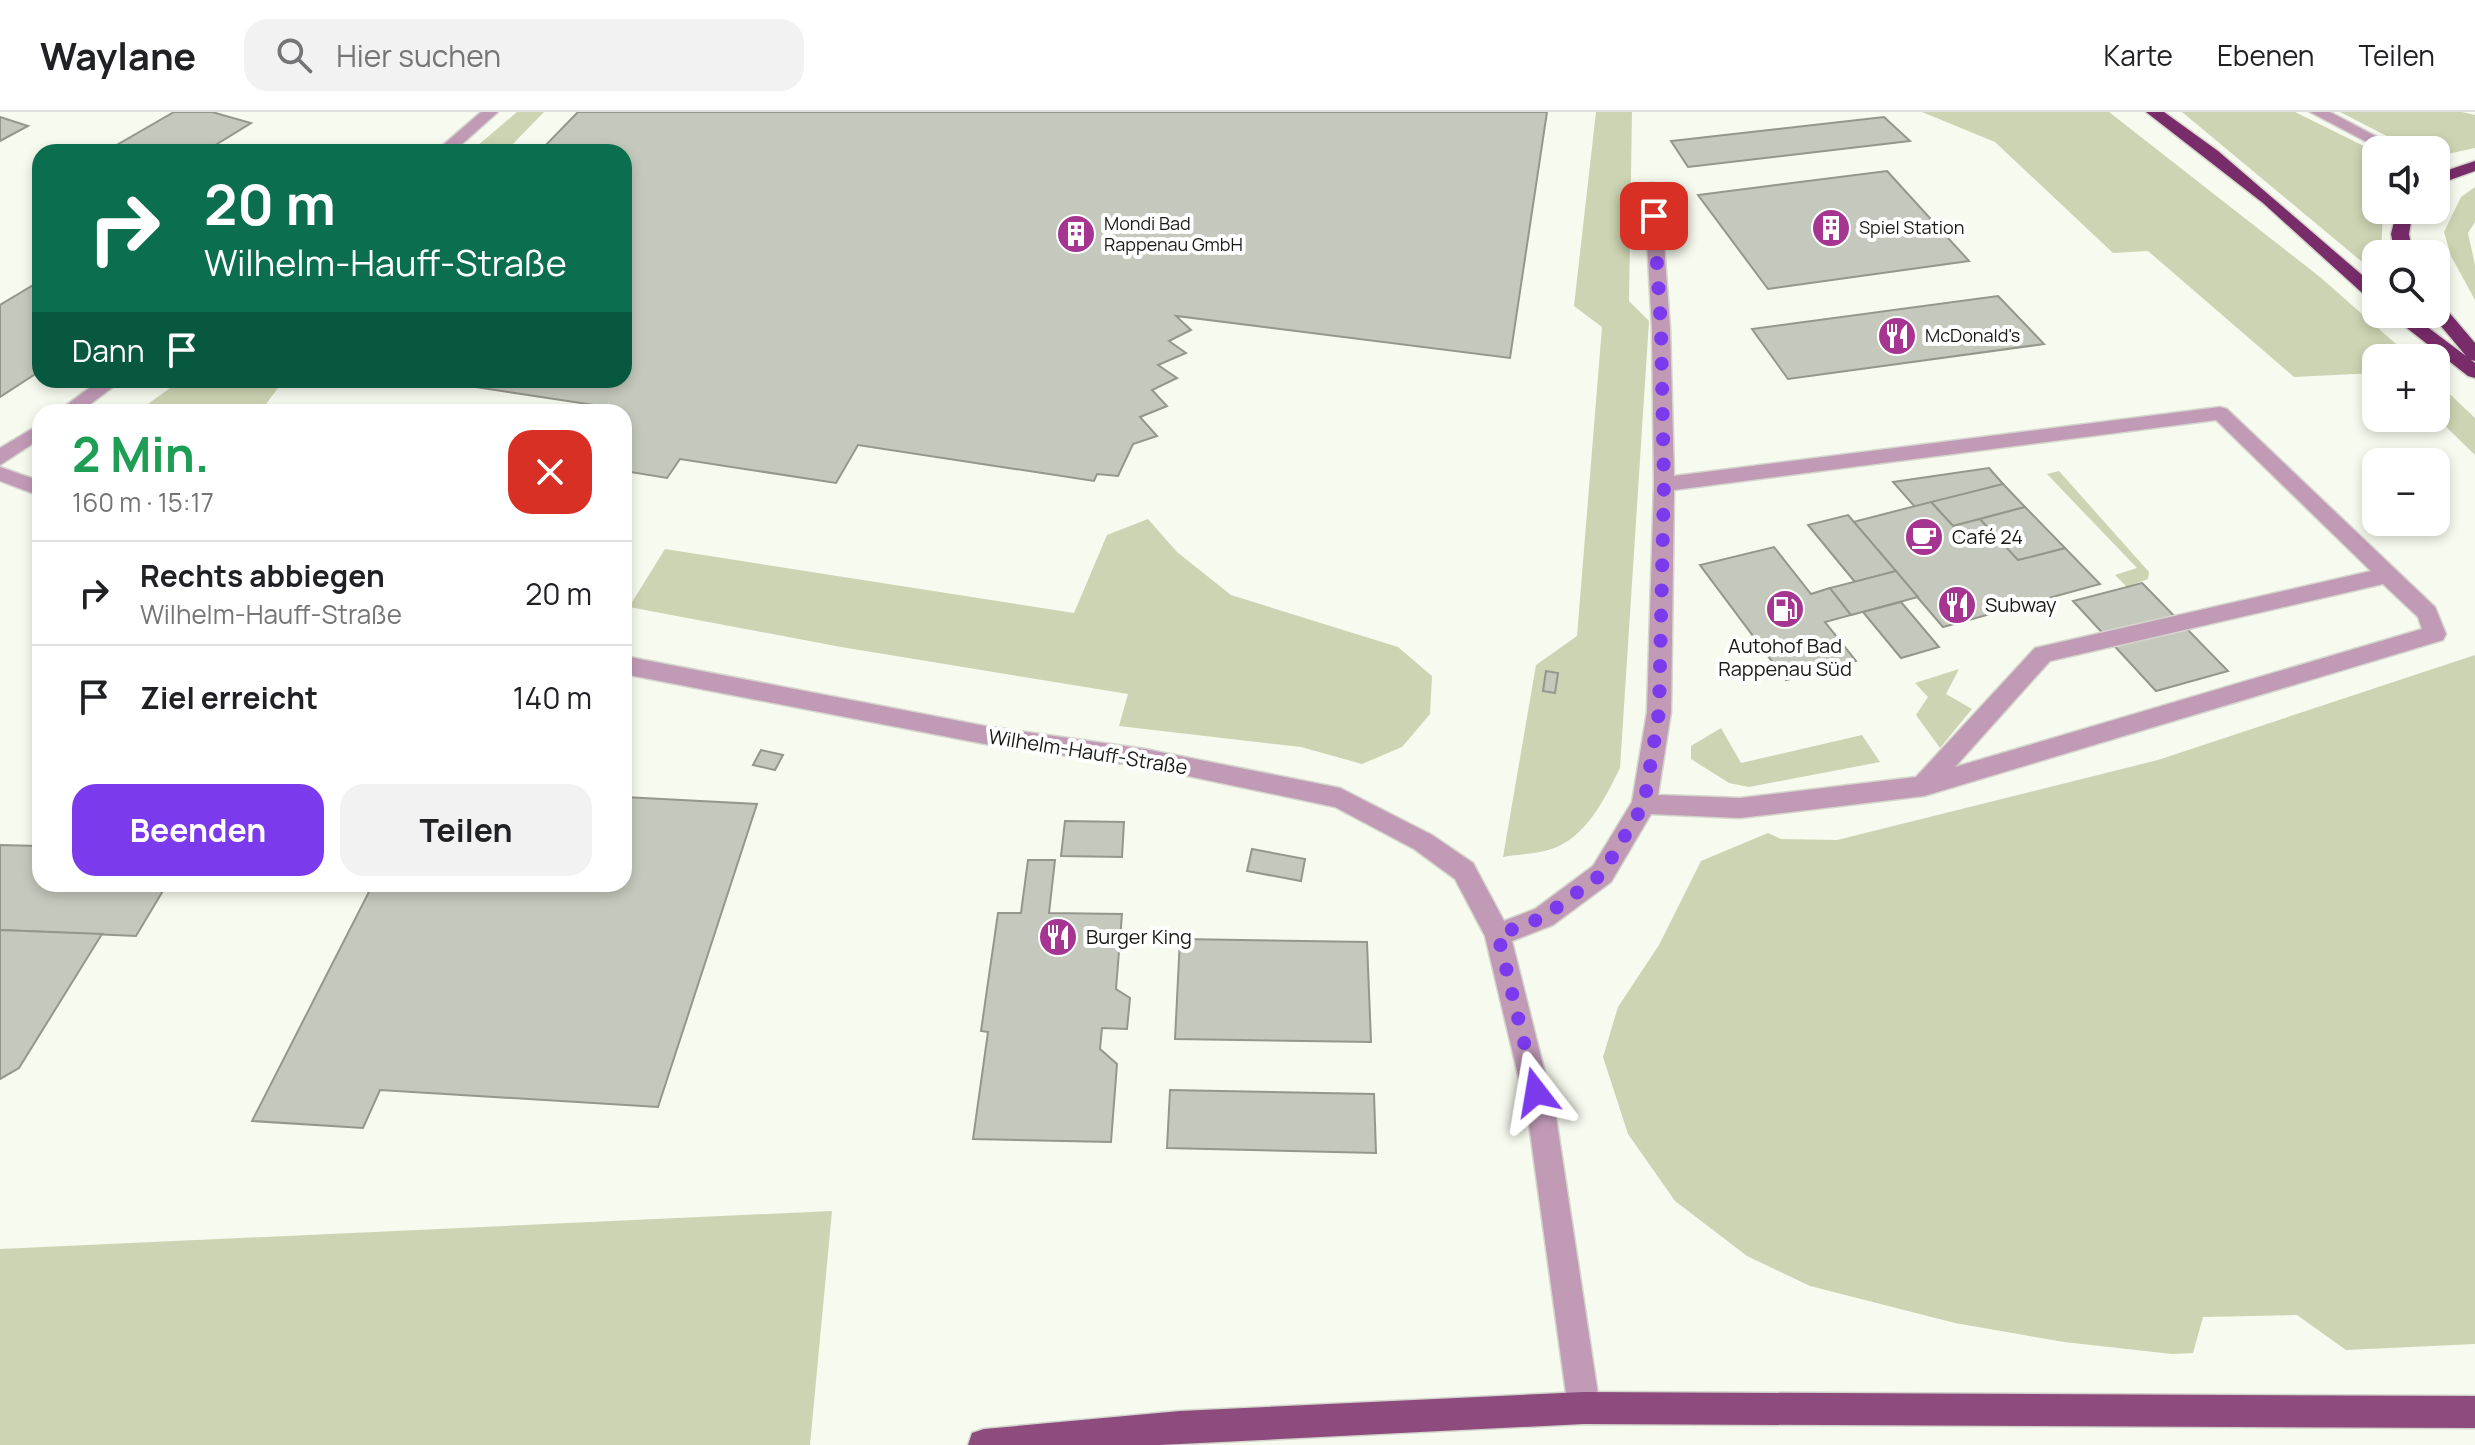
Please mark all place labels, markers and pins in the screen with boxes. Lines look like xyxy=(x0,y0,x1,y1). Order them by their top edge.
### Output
pin xyxy=(1620,182,1688,250)
building icon: Spiel Station xyxy=(1810,207,1852,249)
place label: Mondi Bad Rappenau GmbH xyxy=(1104,211,1243,256)
building icon: Mondi Bad Rappenau GmbH xyxy=(1055,213,1097,255)
place label: Spiel Station xyxy=(1859,215,1964,239)
restaurant icon: McDonald's xyxy=(1876,315,1918,357)
place label: McDonald's xyxy=(1925,323,2020,347)
cafe icon: Café 24 xyxy=(1903,516,1945,558)
place label: Café 24 xyxy=(1952,523,2023,550)
restaurant icon: Subway xyxy=(1936,584,1978,626)
fuel station icon: Autohof Bad Rappenau Süd xyxy=(1764,588,1806,630)
place label: Subway xyxy=(1985,591,2057,618)
place label: Autohof Bad Rappenau Süd xyxy=(1718,632,1852,682)
restaurant icon: Burger King xyxy=(1037,916,1079,958)
place label: Burger King xyxy=(1086,923,1192,950)

